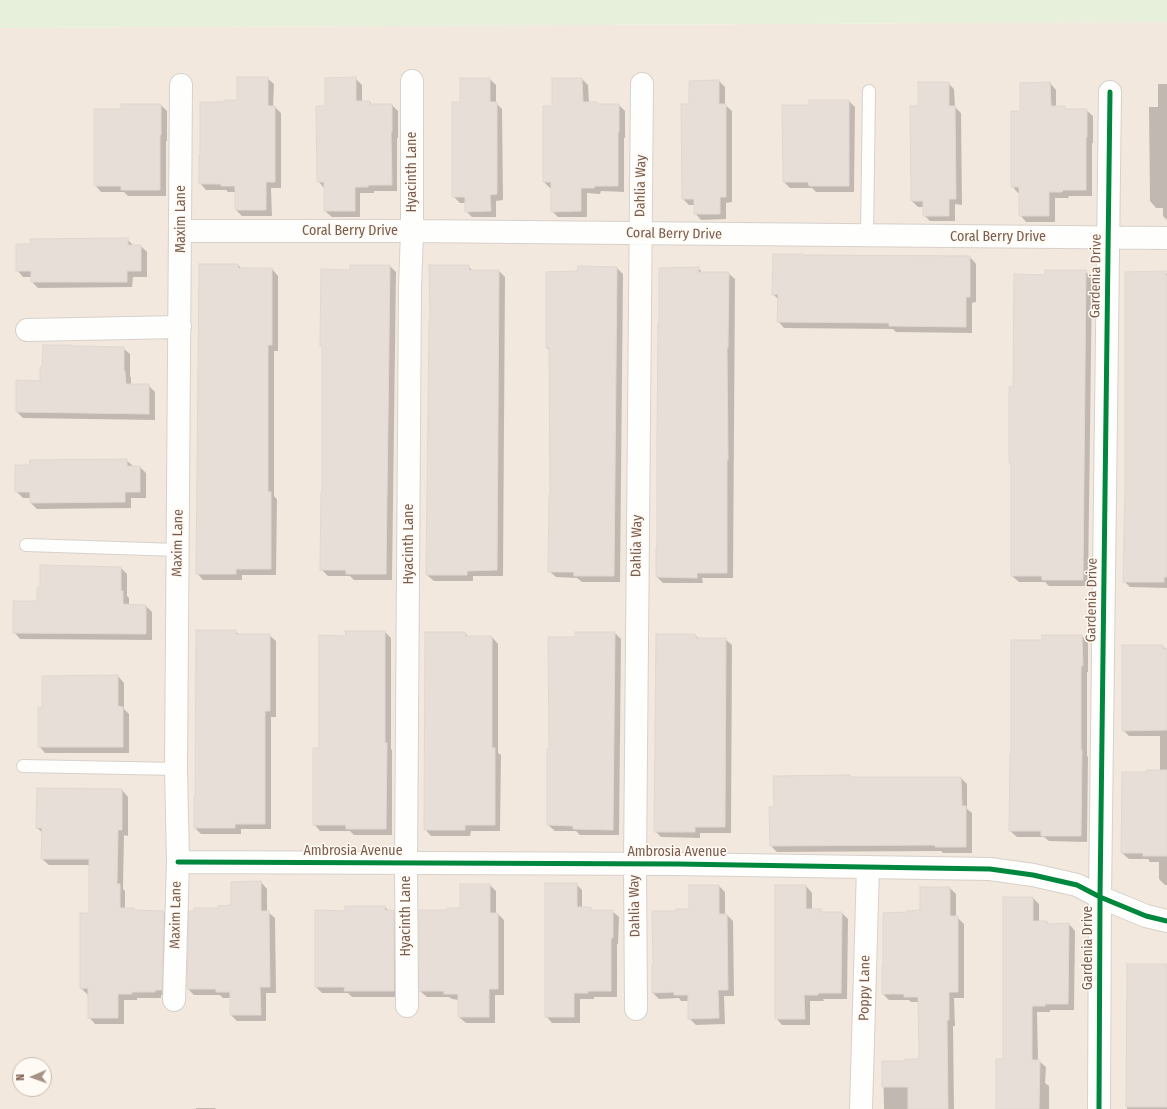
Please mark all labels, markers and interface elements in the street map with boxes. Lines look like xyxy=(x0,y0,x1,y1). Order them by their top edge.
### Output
street label: Hyacinth Lane xyxy=(404,132,420,212)
street label: Dahlia Way xyxy=(632,155,650,217)
street label: Maxim Lane xyxy=(173,185,189,253)
street label: Coral Berry Drive xyxy=(302,223,398,239)
street label: Coral Berry Drive xyxy=(626,225,722,243)
street label: Coral Berry Drive xyxy=(950,229,1046,245)
street label: Gardenia Drive xyxy=(1087,234,1105,318)
street label: Hyacinth Lane xyxy=(401,504,417,584)
street label: Maxim Lane xyxy=(169,509,187,577)
street label: Dahlia Way xyxy=(628,515,646,577)
street label: Gardenia Drive xyxy=(1083,558,1101,642)
street label: Ambrosia Avenue xyxy=(303,843,403,859)
street label: Ambrosia Avenue xyxy=(627,844,727,860)
street label: Dahlia Way xyxy=(626,875,644,937)
street label: Hyacinth Lane xyxy=(398,876,414,956)
street label: Maxim Lane xyxy=(167,881,185,949)
street label: Gardenia Drive xyxy=(1080,906,1096,990)
street label: Poppy Lane xyxy=(856,955,874,1021)
north arrow xyxy=(12,1057,52,1097)
text: N xyxy=(14,1074,27,1081)

